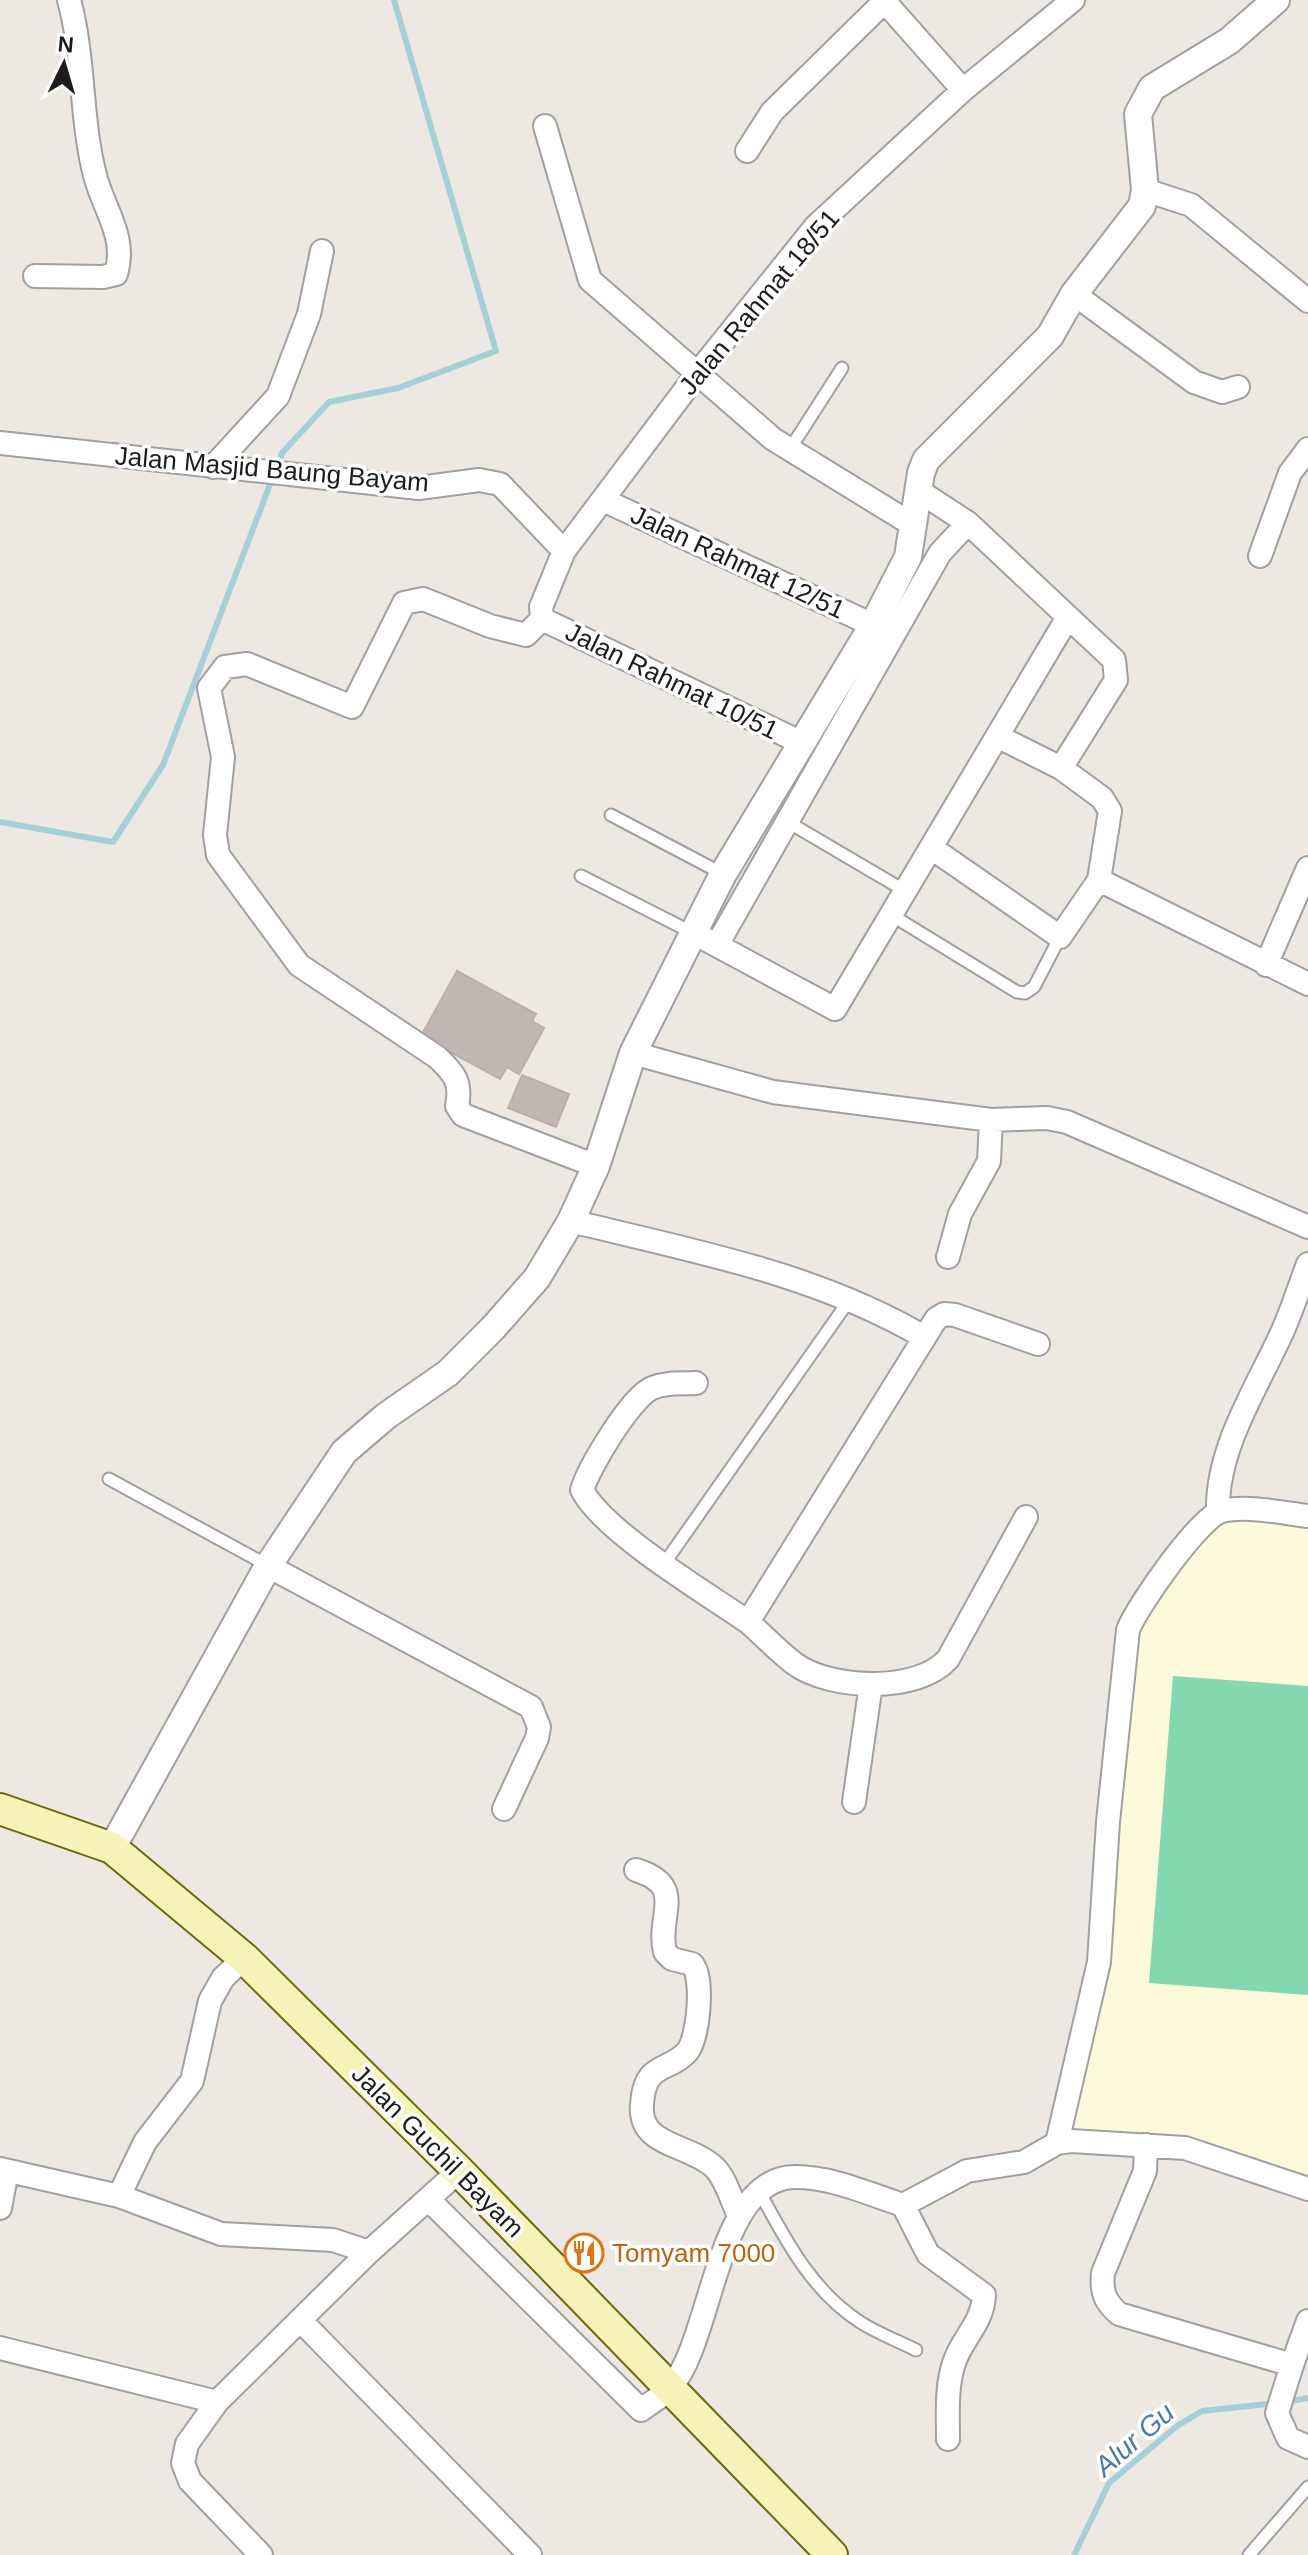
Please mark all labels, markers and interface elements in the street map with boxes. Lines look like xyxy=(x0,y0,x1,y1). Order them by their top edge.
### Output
north arrow xyxy=(24,24,104,104)
text: N xyxy=(57,31,75,58)
street label: Jalan Rahmat 18/51 xyxy=(673,203,845,401)
street label: Jalan Masjid Baung Bayam xyxy=(114,440,430,498)
street label: Jalan Rahmat 12/51 xyxy=(626,499,850,625)
street label: Jalan Rahmat 10/51 xyxy=(561,617,783,745)
street label: Jalan Guchil Bayam xyxy=(346,2059,530,2243)
restaurant icon: Tomyam 7000 xyxy=(563,2232,605,2274)
place label: Tomyam 7000 xyxy=(612,2238,775,2268)
water label: Alur Gu xyxy=(1087,2396,1181,2484)

